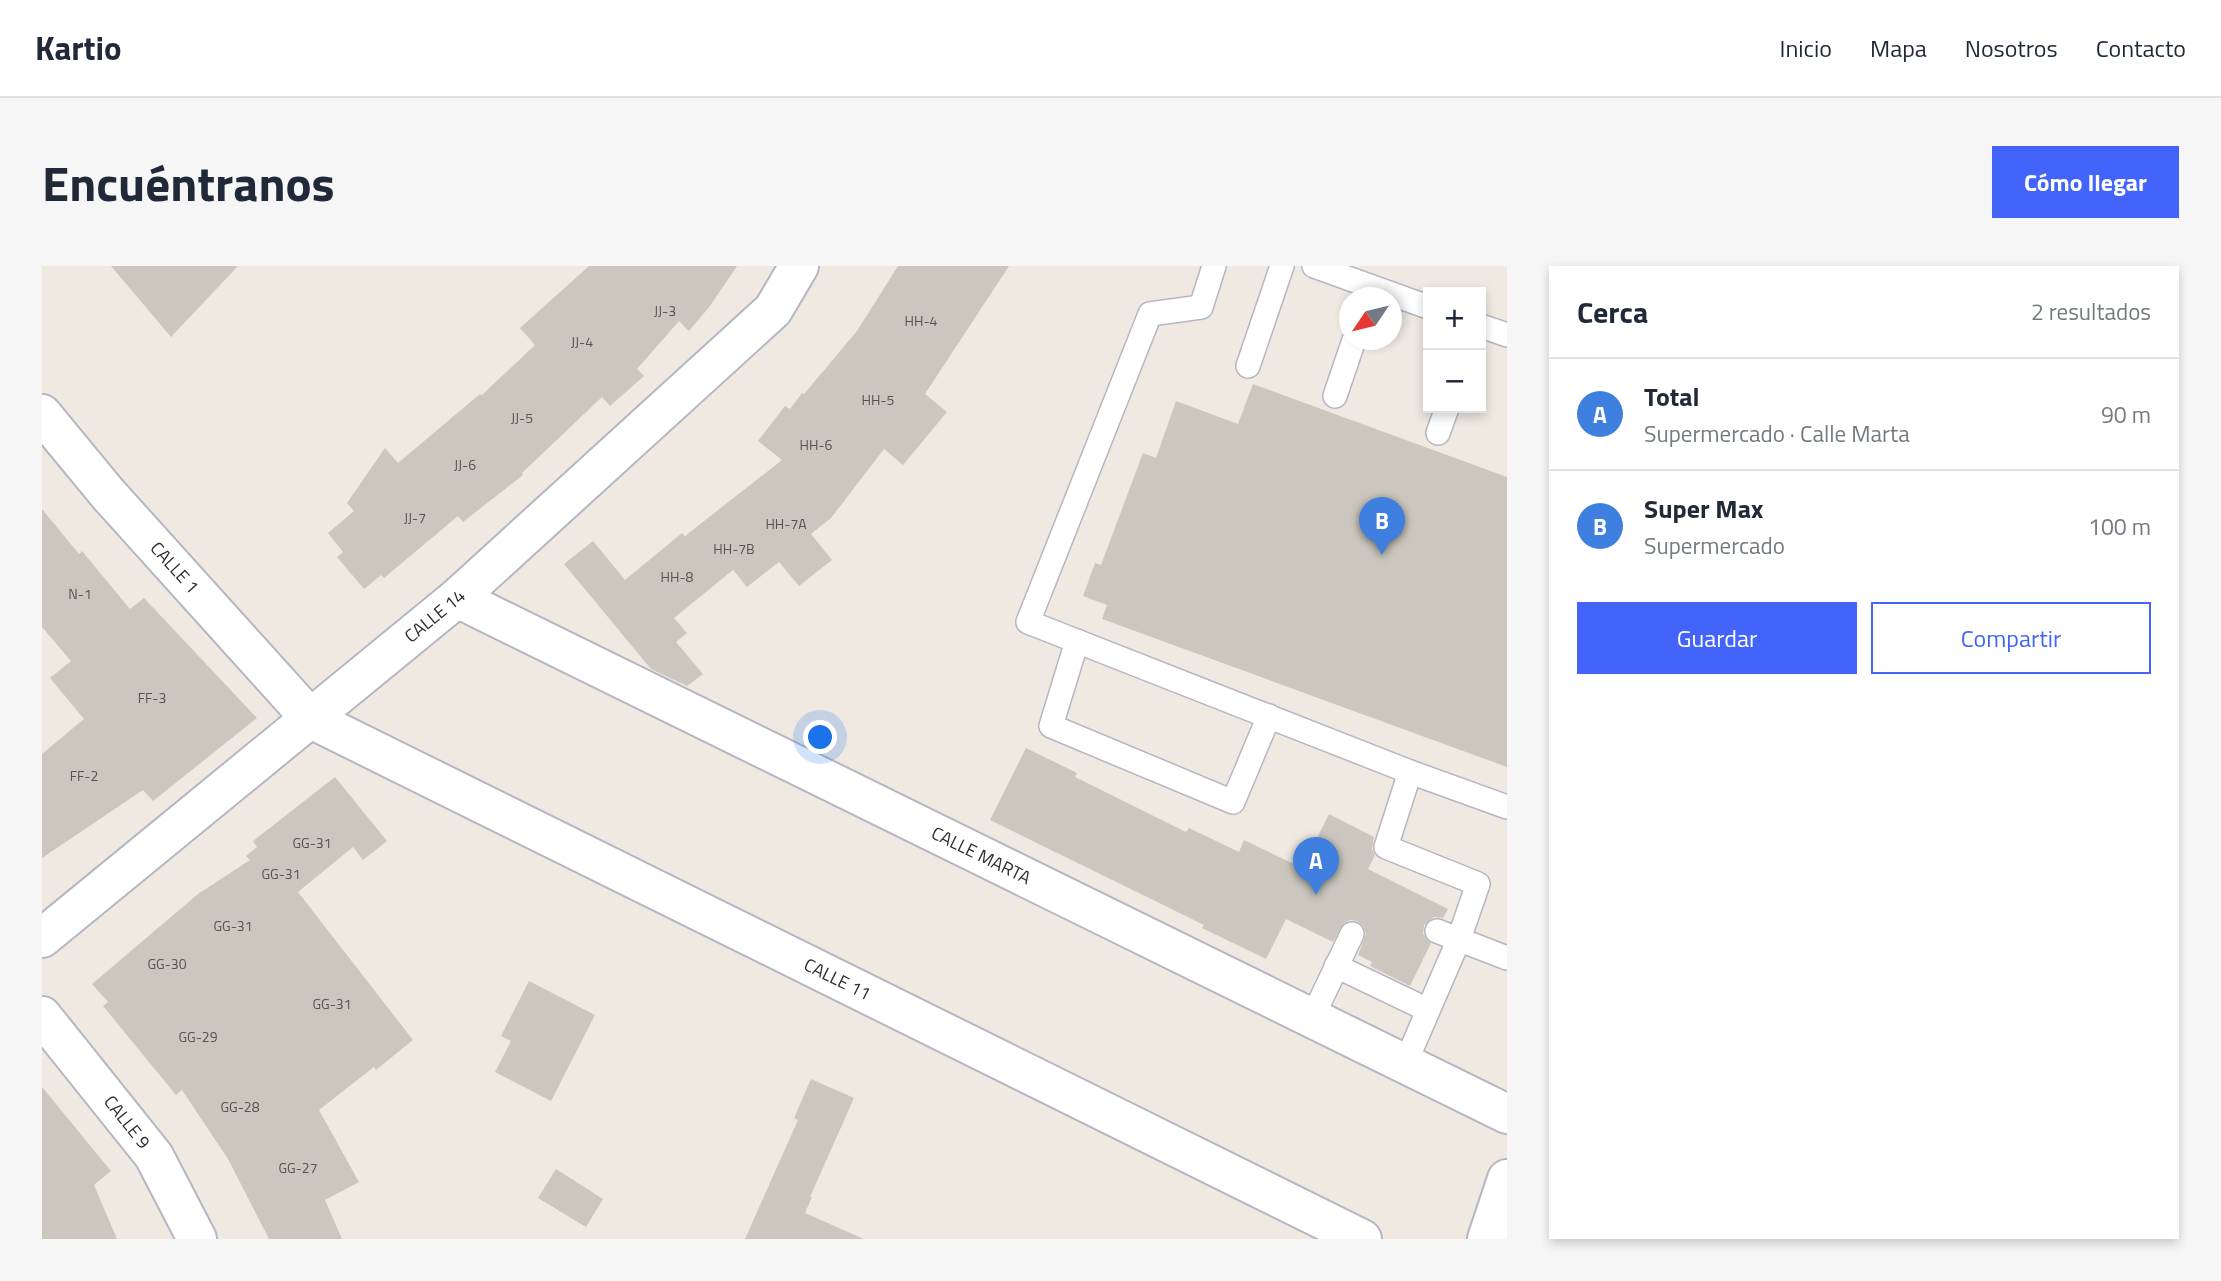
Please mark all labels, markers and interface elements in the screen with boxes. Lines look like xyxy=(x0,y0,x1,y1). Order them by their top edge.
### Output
text: Kartio xyxy=(35,23,122,73)
text: Inicio xyxy=(1780,30,1832,66)
text: Mapa xyxy=(1870,30,1927,66)
text: Nosotros xyxy=(1965,30,2058,66)
text: Contacto xyxy=(2096,30,2186,66)
text: Encuéntranos xyxy=(42,145,335,220)
button: Cómo llegar xyxy=(1992,146,2179,218)
north arrow xyxy=(1339,287,1402,350)
map controls xyxy=(1423,287,1486,413)
button: + xyxy=(1423,287,1486,350)
text: Cerca xyxy=(1577,289,1648,335)
text: 2 resultados xyxy=(2031,294,2151,329)
house number: JJ-3 xyxy=(654,300,676,321)
house number: HH-4 xyxy=(905,310,938,331)
house number: JJ-4 xyxy=(571,331,593,352)
button: − xyxy=(1423,350,1486,413)
text: Total xyxy=(1644,377,1699,416)
house number: HH-5 xyxy=(862,389,895,410)
text: A xyxy=(1593,397,1607,432)
text: 90 m xyxy=(2101,397,2151,432)
house number: JJ-5 xyxy=(511,407,533,428)
text: Supermercado · Calle Marta xyxy=(1644,416,1910,451)
house number: HH-6 xyxy=(800,434,833,455)
house number: JJ-6 xyxy=(454,454,476,475)
text: Super Max xyxy=(1644,489,1763,528)
pin: B xyxy=(1359,497,1405,555)
house number: JJ-7 xyxy=(404,507,426,528)
text: B xyxy=(1593,509,1607,544)
text: 100 m xyxy=(2088,509,2151,544)
house number: HH-7A xyxy=(765,513,807,534)
text: Supermercado xyxy=(1644,528,1785,563)
street label: CALLE 1 xyxy=(144,535,206,599)
house number: HH-7B xyxy=(713,538,755,559)
house number: HH-8 xyxy=(661,566,694,587)
house number: N-1 xyxy=(68,583,92,604)
street label: CALLE 14 xyxy=(398,583,471,649)
button: Guardar xyxy=(1577,602,1857,674)
button: Compartir xyxy=(1871,602,2151,674)
house number: FF-3 xyxy=(138,687,166,708)
your location xyxy=(803,720,837,754)
house number: FF-2 xyxy=(70,765,98,786)
street label: CALLE MARTA xyxy=(927,819,1036,891)
house number: GG-31 xyxy=(292,832,332,853)
pin: A xyxy=(1293,837,1339,895)
house number: GG-31 xyxy=(261,863,301,884)
house number: GG-31 xyxy=(213,915,253,936)
street label: CALLE 11 xyxy=(799,951,876,1007)
house number: GG-30 xyxy=(147,953,187,974)
house number: GG-31 xyxy=(312,993,352,1014)
house number: GG-29 xyxy=(178,1026,218,1047)
street label: CALLE 9 xyxy=(98,1089,157,1154)
house number: GG-28 xyxy=(220,1096,260,1117)
house number: GG-27 xyxy=(278,1157,318,1178)

